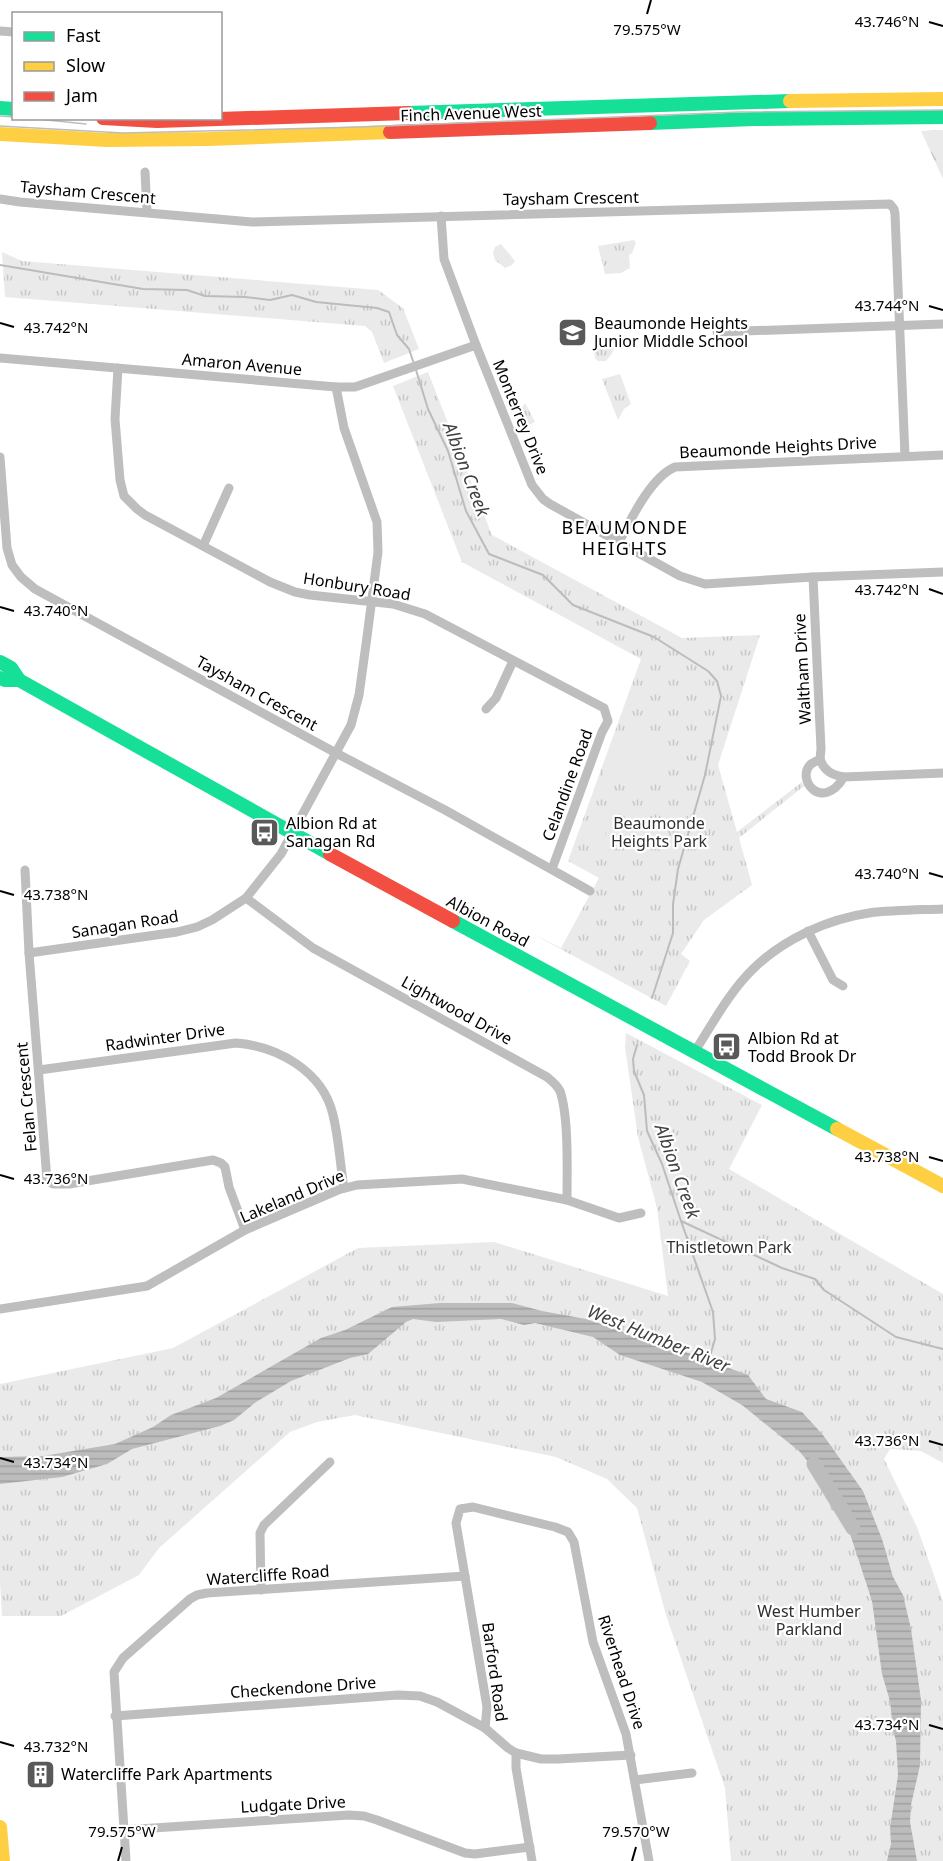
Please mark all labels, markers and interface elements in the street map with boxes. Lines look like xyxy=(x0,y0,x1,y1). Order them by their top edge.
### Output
text: 43.746°N xyxy=(855,11,919,31)
legend xyxy=(12,12,222,120)
text: 79.575°W xyxy=(613,19,681,39)
text: Fast xyxy=(66,23,101,47)
text: Slow xyxy=(66,53,105,77)
text: Jam xyxy=(64,83,98,107)
street label: Finch Avenue West xyxy=(400,100,542,126)
street label: Taysham Crescent xyxy=(19,175,157,209)
street label: Taysham Crescent xyxy=(503,186,639,210)
text: 43.744°N xyxy=(855,295,919,315)
place label: Beaumonde Heights Junior Middle School xyxy=(592,312,748,352)
school or university icon: Beaumonde Heights Junior Middle School xyxy=(557,316,589,348)
text: 43.742°N xyxy=(24,317,88,337)
street label: Amaron Avenue xyxy=(181,348,303,380)
street label: Monterrey Drive xyxy=(488,356,554,478)
water label: Albion Creek xyxy=(437,416,496,521)
street label: Beaumonde Heights Drive xyxy=(679,431,877,463)
district label: BEAUMONDE HEIGHTS xyxy=(561,515,689,560)
street label: Honbury Road xyxy=(302,567,412,605)
text: 43.742°N xyxy=(855,579,919,599)
text: 43.740°N xyxy=(24,600,88,620)
street label: Waltham Drive xyxy=(788,613,816,725)
street label: Taysham Crescent xyxy=(192,650,322,736)
street label: Celandine Road xyxy=(537,726,597,844)
place label: Albion Rd at Sanagan Rd xyxy=(286,812,377,852)
park label: Beaumonde Heights Park xyxy=(611,812,708,852)
bus stop icon: Albion Rd at Sanagan Rd xyxy=(249,816,281,848)
text: 43.740°N xyxy=(855,863,919,883)
text: 43.738°N xyxy=(24,884,88,904)
street label: Albion Road xyxy=(443,890,533,952)
street label: Sanagan Road xyxy=(70,905,180,943)
street label: Lightwood Drive xyxy=(398,970,516,1050)
street label: Radwinter Drive xyxy=(104,1018,226,1056)
place label: Albion Rd at Todd Brook Dr xyxy=(748,1027,857,1067)
bus stop icon: Albion Rd at Todd Brook Dr xyxy=(711,1031,743,1063)
street label: Felan Crescent xyxy=(10,1041,42,1153)
water label: Albion Creek xyxy=(649,1118,707,1223)
text: 43.738°N xyxy=(855,1146,919,1166)
street label: Lakeland Drive xyxy=(236,1164,348,1228)
text: 43.736°N xyxy=(24,1168,88,1188)
park label: Thistletown Park xyxy=(666,1236,792,1258)
water label: West Humber River xyxy=(584,1298,735,1378)
text: 43.736°N xyxy=(855,1430,919,1450)
text: 43.734°N xyxy=(24,1452,88,1472)
street label: Watercliffe Road xyxy=(206,1560,330,1590)
park label: West Humber Parkland xyxy=(757,1600,861,1640)
street label: Riverhead Drive xyxy=(593,1612,651,1732)
street label: Barford Road xyxy=(477,1621,513,1723)
street label: Checkendone Drive xyxy=(229,1671,377,1703)
text: 43.734°N xyxy=(855,1714,919,1734)
text: 43.732°N xyxy=(24,1736,88,1756)
building icon: Watercliffe Park Apartments xyxy=(24,1758,56,1790)
place label: Watercliffe Park Apartments xyxy=(61,1763,272,1785)
street label: Ludgate Drive xyxy=(240,1790,346,1818)
text: 79.575°W xyxy=(88,1821,156,1841)
text: 79.570°W xyxy=(602,1821,670,1841)

